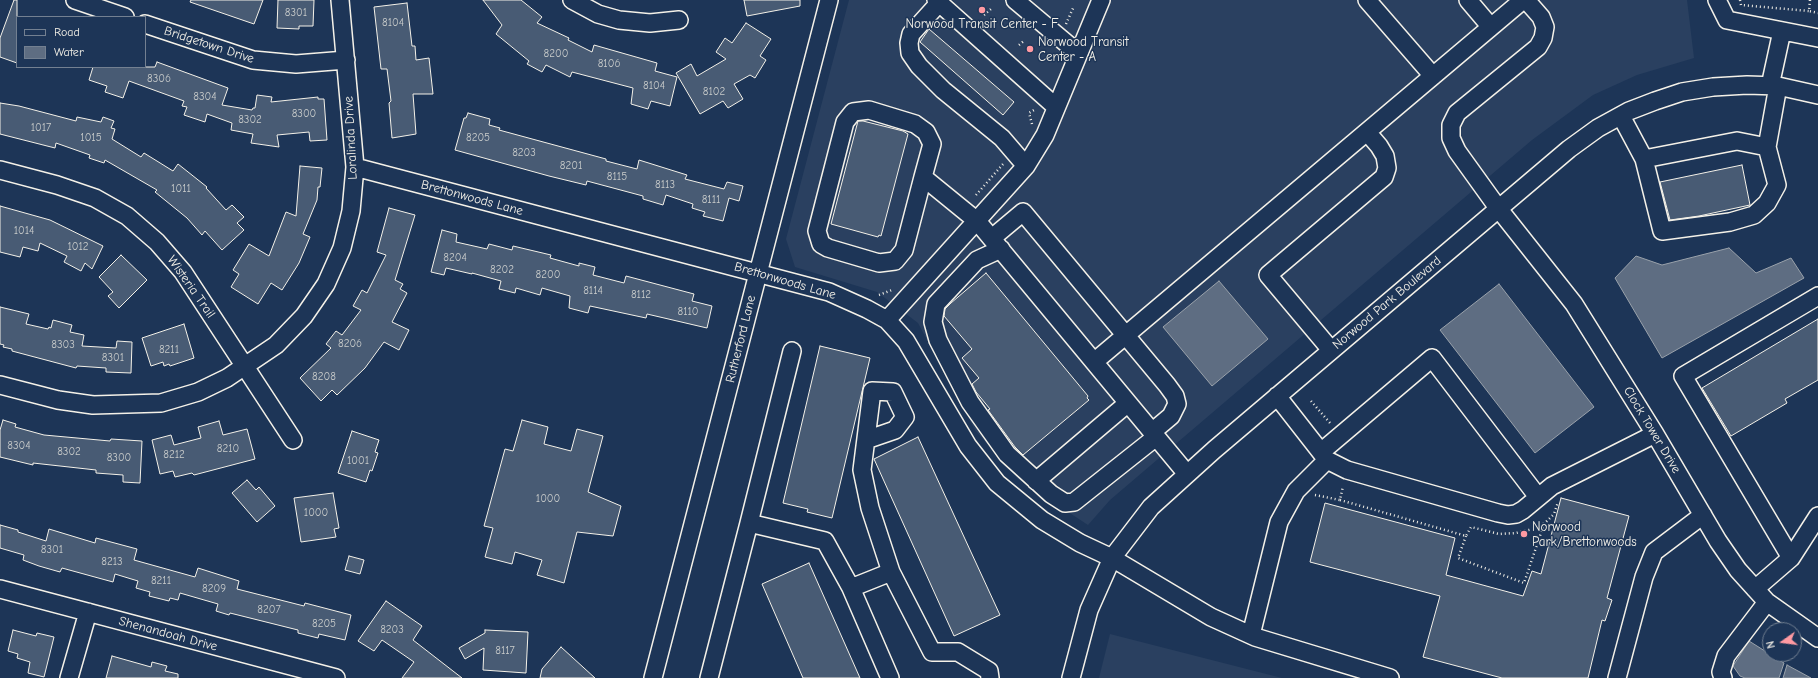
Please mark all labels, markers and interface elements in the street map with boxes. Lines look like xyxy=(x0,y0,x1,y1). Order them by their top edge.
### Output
marker: Norwood Transit Center - F xyxy=(977,5,987,15)
house number: 8301 xyxy=(285,6,307,20)
legend xyxy=(16,16,146,68)
house number: 8104 xyxy=(382,16,404,30)
place label: Norwood Transit Center - F xyxy=(905,16,1059,32)
street label: Bridgetown Drive xyxy=(162,23,256,67)
text: Road xyxy=(54,25,80,39)
place label: Norwood Transit Center - A xyxy=(1038,34,1129,65)
marker: Norwood Transit Center - A xyxy=(1025,44,1035,54)
text: Water xyxy=(54,45,84,59)
house number: 8200 xyxy=(544,47,568,61)
house number: 8106 xyxy=(598,57,620,71)
house number: 8306 xyxy=(147,72,171,86)
house number: 8104 xyxy=(643,79,665,93)
house number: 8102 xyxy=(703,85,725,99)
house number: 8304 xyxy=(193,90,217,104)
street label: Loralinda Drive xyxy=(341,96,361,180)
house number: 8300 xyxy=(292,107,316,121)
house number: 8302 xyxy=(238,113,262,127)
house number: 1017 xyxy=(31,121,51,135)
house number: 1015 xyxy=(80,131,102,145)
house number: 8205 xyxy=(466,131,490,145)
house number: 8203 xyxy=(512,146,536,160)
house number: 8201 xyxy=(560,159,582,173)
house number: 8115 xyxy=(607,170,627,184)
street label: Brettonwoods Lane xyxy=(419,177,525,219)
house number: 8113 xyxy=(655,178,675,192)
house number: 1011 xyxy=(171,182,191,196)
house number: 8111 xyxy=(702,193,720,207)
house number: 1014 xyxy=(14,224,34,238)
house number: 1012 xyxy=(67,240,89,254)
house number: 8204 xyxy=(443,251,467,265)
street label: Wisteria Trail xyxy=(164,253,218,321)
street label: Norwood Park Boulevard xyxy=(1330,253,1444,353)
street label: Brettonwoods Lane xyxy=(732,259,838,303)
house number: 8202 xyxy=(490,263,514,277)
house number: 8200 xyxy=(536,268,560,282)
house number: 8114 xyxy=(583,284,603,298)
house number: 8112 xyxy=(631,288,651,302)
street label: Rutherford Lane xyxy=(723,294,759,384)
house number: 8110 xyxy=(677,305,699,319)
house number: 8206 xyxy=(338,337,362,351)
house number: 8303 xyxy=(51,338,75,352)
house number: 8211 xyxy=(159,343,179,357)
house number: 8301 xyxy=(102,351,124,365)
house number: 8208 xyxy=(312,370,336,384)
street label: Clock Tower Drive xyxy=(1620,384,1684,476)
house number: 8304 xyxy=(7,439,31,453)
house number: 8210 xyxy=(217,442,239,456)
house number: 8302 xyxy=(57,445,81,459)
house number: 8212 xyxy=(163,448,185,462)
house number: 8300 xyxy=(107,451,131,465)
house number: 1001 xyxy=(347,454,369,468)
house number: 1000 xyxy=(536,492,560,506)
house number: 1000 xyxy=(304,506,328,520)
place label: Norwood Park/Brettonwoods xyxy=(1532,519,1637,550)
marker: Norwood Park/Brettonwoods xyxy=(1519,529,1529,539)
house number: 8301 xyxy=(41,543,63,557)
house number: 8213 xyxy=(101,555,123,569)
house number: 8211 xyxy=(151,574,171,588)
house number: 8209 xyxy=(202,582,226,596)
house number: 8207 xyxy=(257,603,281,617)
street label: Shenandoah Drive xyxy=(117,613,219,655)
house number: 8205 xyxy=(312,617,336,631)
north arrow xyxy=(1762,622,1802,662)
house number: 8203 xyxy=(380,623,404,637)
text: N xyxy=(1764,640,1778,650)
house number: 8117 xyxy=(495,644,515,658)

